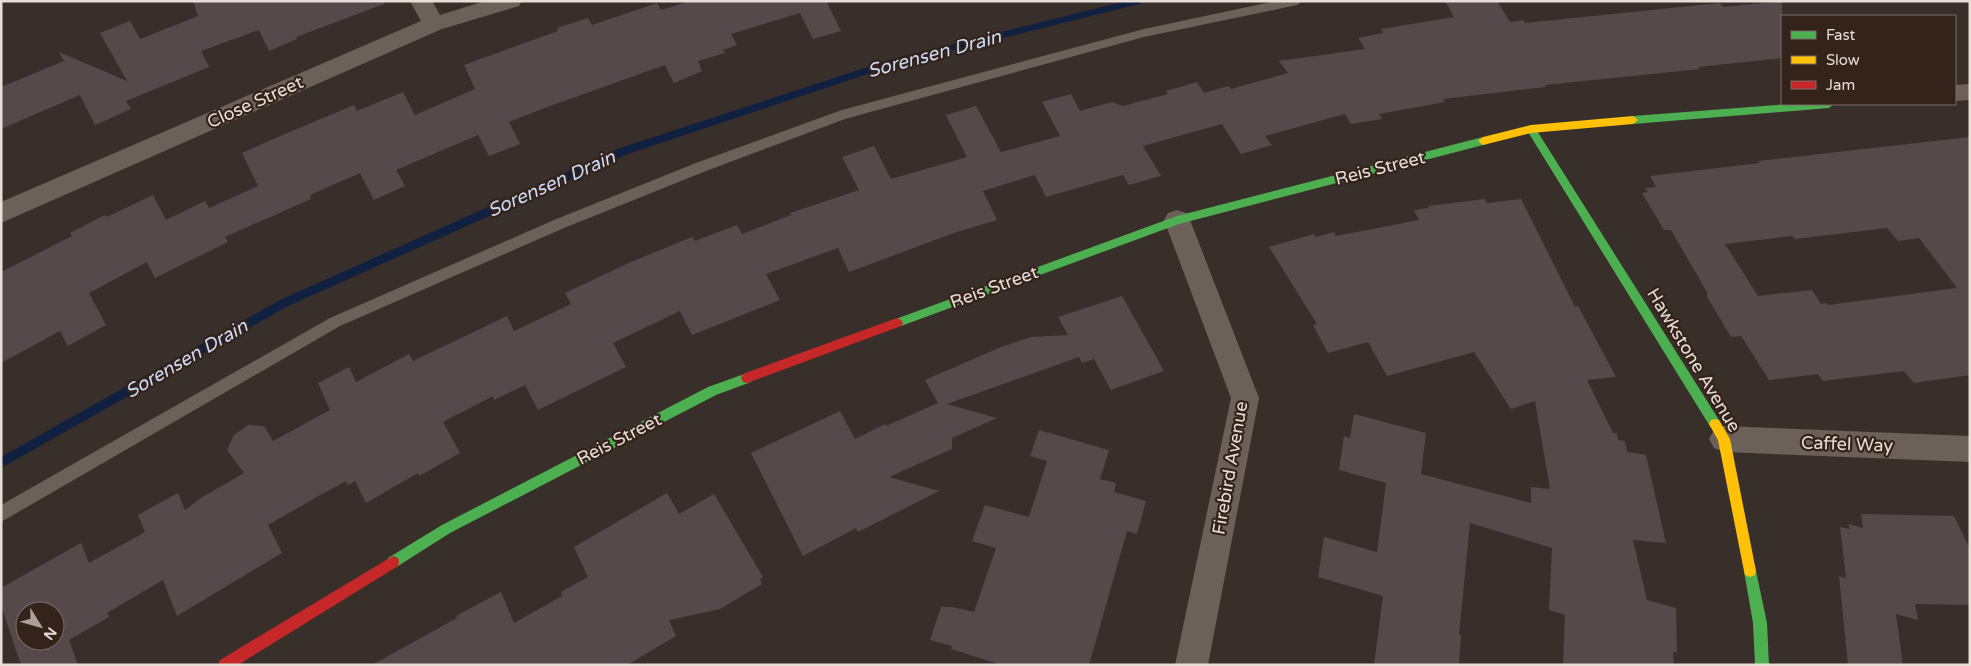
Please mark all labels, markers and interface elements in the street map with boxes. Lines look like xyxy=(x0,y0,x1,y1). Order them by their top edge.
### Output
legend xyxy=(1781,15,1956,105)
water label: Sorensen Drain xyxy=(865,25,1004,82)
text: Fast xyxy=(1826,26,1856,44)
text: Slow xyxy=(1826,51,1860,69)
street label: Close Street xyxy=(204,71,307,133)
text: Jam xyxy=(1826,76,1855,94)
water label: Sorensen Drain xyxy=(484,146,619,222)
street label: Reis Street xyxy=(1333,146,1428,190)
street label: Reis Street xyxy=(947,261,1041,313)
street label: Hawkstone Avenue xyxy=(1642,284,1746,436)
water label: Sorensen Drain xyxy=(122,315,252,403)
street label: Firebird Avenue xyxy=(1207,400,1253,536)
street label: Reis Street xyxy=(573,408,665,470)
street label: Caffel Way xyxy=(1801,431,1894,457)
north arrow xyxy=(15,601,65,651)
text: N xyxy=(40,624,60,643)

